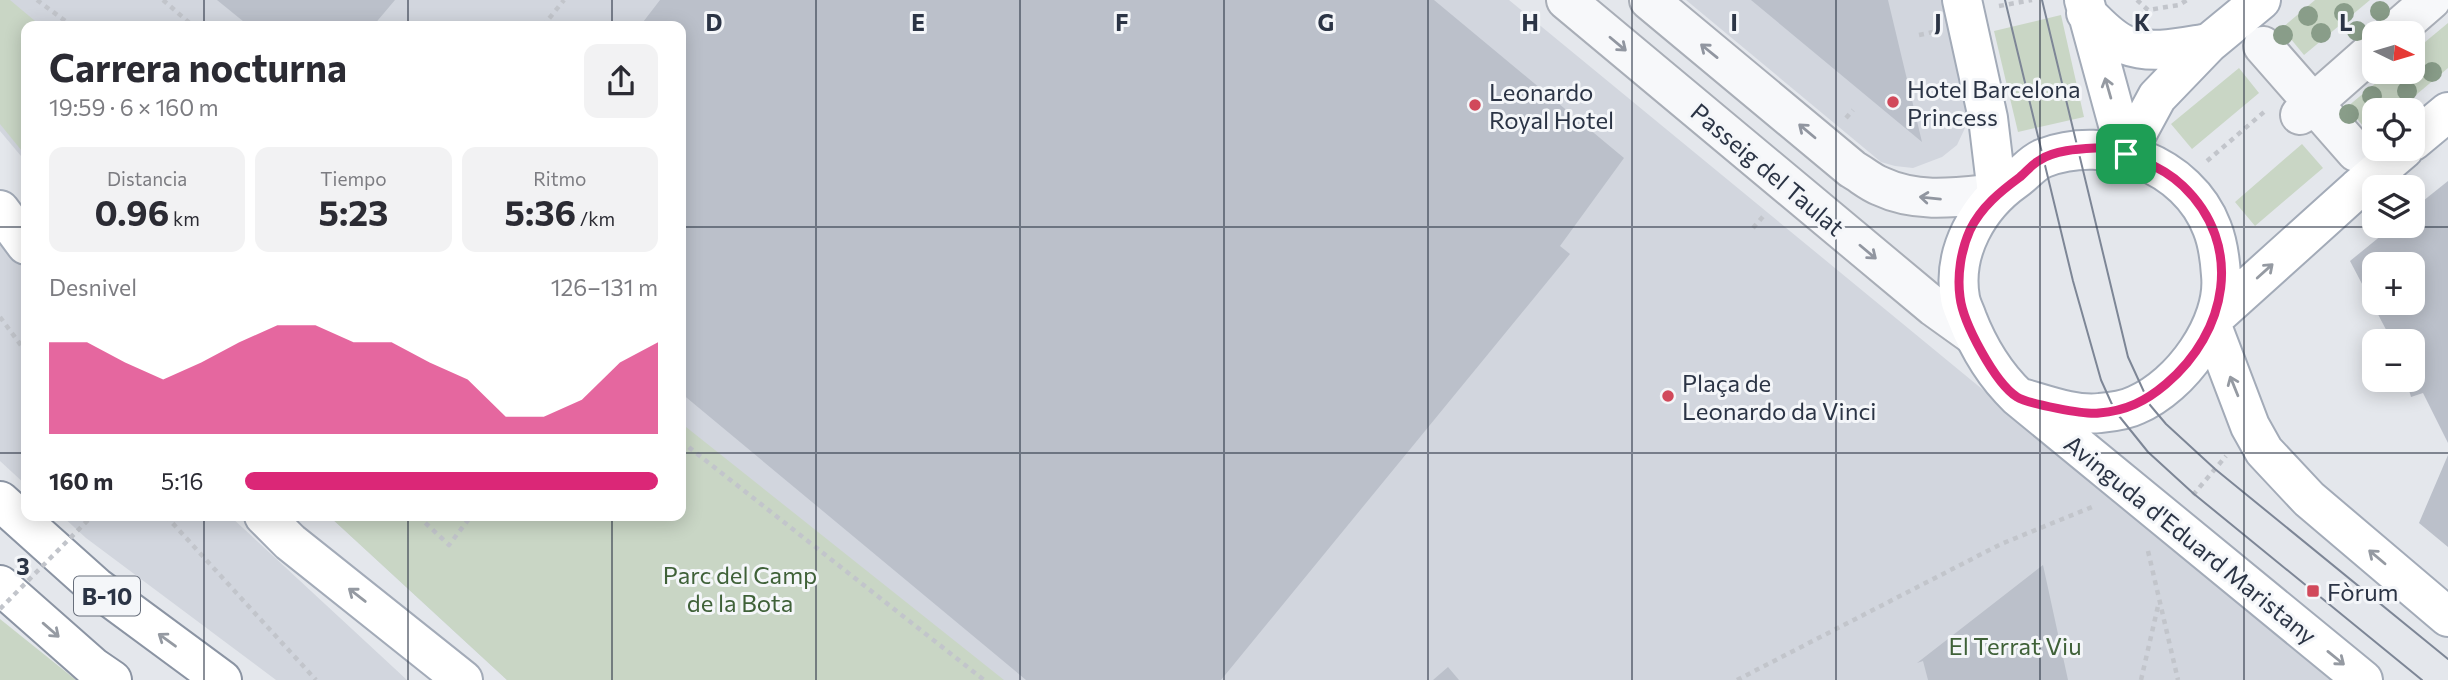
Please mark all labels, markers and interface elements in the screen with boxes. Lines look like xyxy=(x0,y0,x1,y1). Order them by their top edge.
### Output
text: D xyxy=(706,8,723,36)
text: E xyxy=(911,8,925,36)
text: F xyxy=(1115,8,1129,36)
text: G xyxy=(1318,8,1334,36)
text: H xyxy=(1521,8,1539,36)
text: I xyxy=(1730,8,1738,36)
text: J xyxy=(1934,8,1942,36)
text: K xyxy=(2134,8,2150,36)
text: L xyxy=(2339,8,2353,36)
north arrow xyxy=(2362,21,2426,84)
map controls xyxy=(2362,21,2425,392)
one-way arrow xyxy=(1609,36,1627,52)
text: Carrera nocturna xyxy=(49,43,347,90)
one-way arrow xyxy=(1701,43,1719,58)
button: share xyxy=(584,44,658,118)
place label: Hotel Barcelona Princess xyxy=(1907,74,2081,131)
place label: Leonardo Royal Hotel xyxy=(1489,77,1614,134)
one-way arrow xyxy=(2101,77,2114,100)
text: 19:59 · 6 × 160 m xyxy=(49,93,219,121)
marker: Hotel Barcelona Princess xyxy=(1885,94,1901,110)
marker: Leonardo Royal Hotel xyxy=(1467,97,1483,113)
street label: Passeig del Taulat xyxy=(1686,97,1851,242)
button: locate xyxy=(2362,98,2425,161)
one-way arrow xyxy=(1799,123,1817,139)
pin xyxy=(2096,124,2156,184)
icon: arrive xyxy=(2107,135,2145,173)
text: Distancia xyxy=(107,167,187,190)
text: Tiempo xyxy=(320,167,387,190)
text: Ritmo xyxy=(533,167,586,190)
button: layers xyxy=(2362,175,2425,238)
text: 0.96 xyxy=(95,190,169,233)
text: 5:23 xyxy=(319,190,388,233)
text: 5:36 xyxy=(505,190,576,233)
one-way arrow xyxy=(1919,191,1941,204)
text: km xyxy=(169,207,200,230)
text: /km xyxy=(576,207,615,230)
one-way arrow xyxy=(1859,244,1877,260)
button: + xyxy=(2362,252,2425,315)
one-way arrow xyxy=(2256,263,2273,280)
text: Desnivel xyxy=(49,273,137,301)
text: 126–131 m xyxy=(551,273,658,301)
button: − xyxy=(2362,329,2425,392)
place label: Plaça de Leonardo da Vinci xyxy=(1682,368,1876,425)
one-way arrow xyxy=(2226,375,2239,397)
marker: Plaça de Leonardo da Vinci xyxy=(1660,388,1676,404)
street label: Avinguda d'Eduard Maristany xyxy=(2059,428,2323,650)
text: 160 m xyxy=(49,467,113,495)
text: 5:16 xyxy=(161,467,203,495)
one-way arrow xyxy=(2369,549,2387,565)
text: 3 xyxy=(16,552,30,580)
park label: Parc del Camp de la Bota xyxy=(663,560,817,617)
road number: B-10 xyxy=(74,576,140,616)
place label: Fòrum xyxy=(2327,577,2399,606)
marker: Fòrum xyxy=(2305,583,2321,599)
one-way arrow xyxy=(349,587,367,602)
one-way arrow xyxy=(42,622,60,638)
park label: El Terrat Viu xyxy=(1948,631,2082,660)
one-way arrow xyxy=(158,632,177,647)
one-way arrow xyxy=(2327,650,2345,665)

